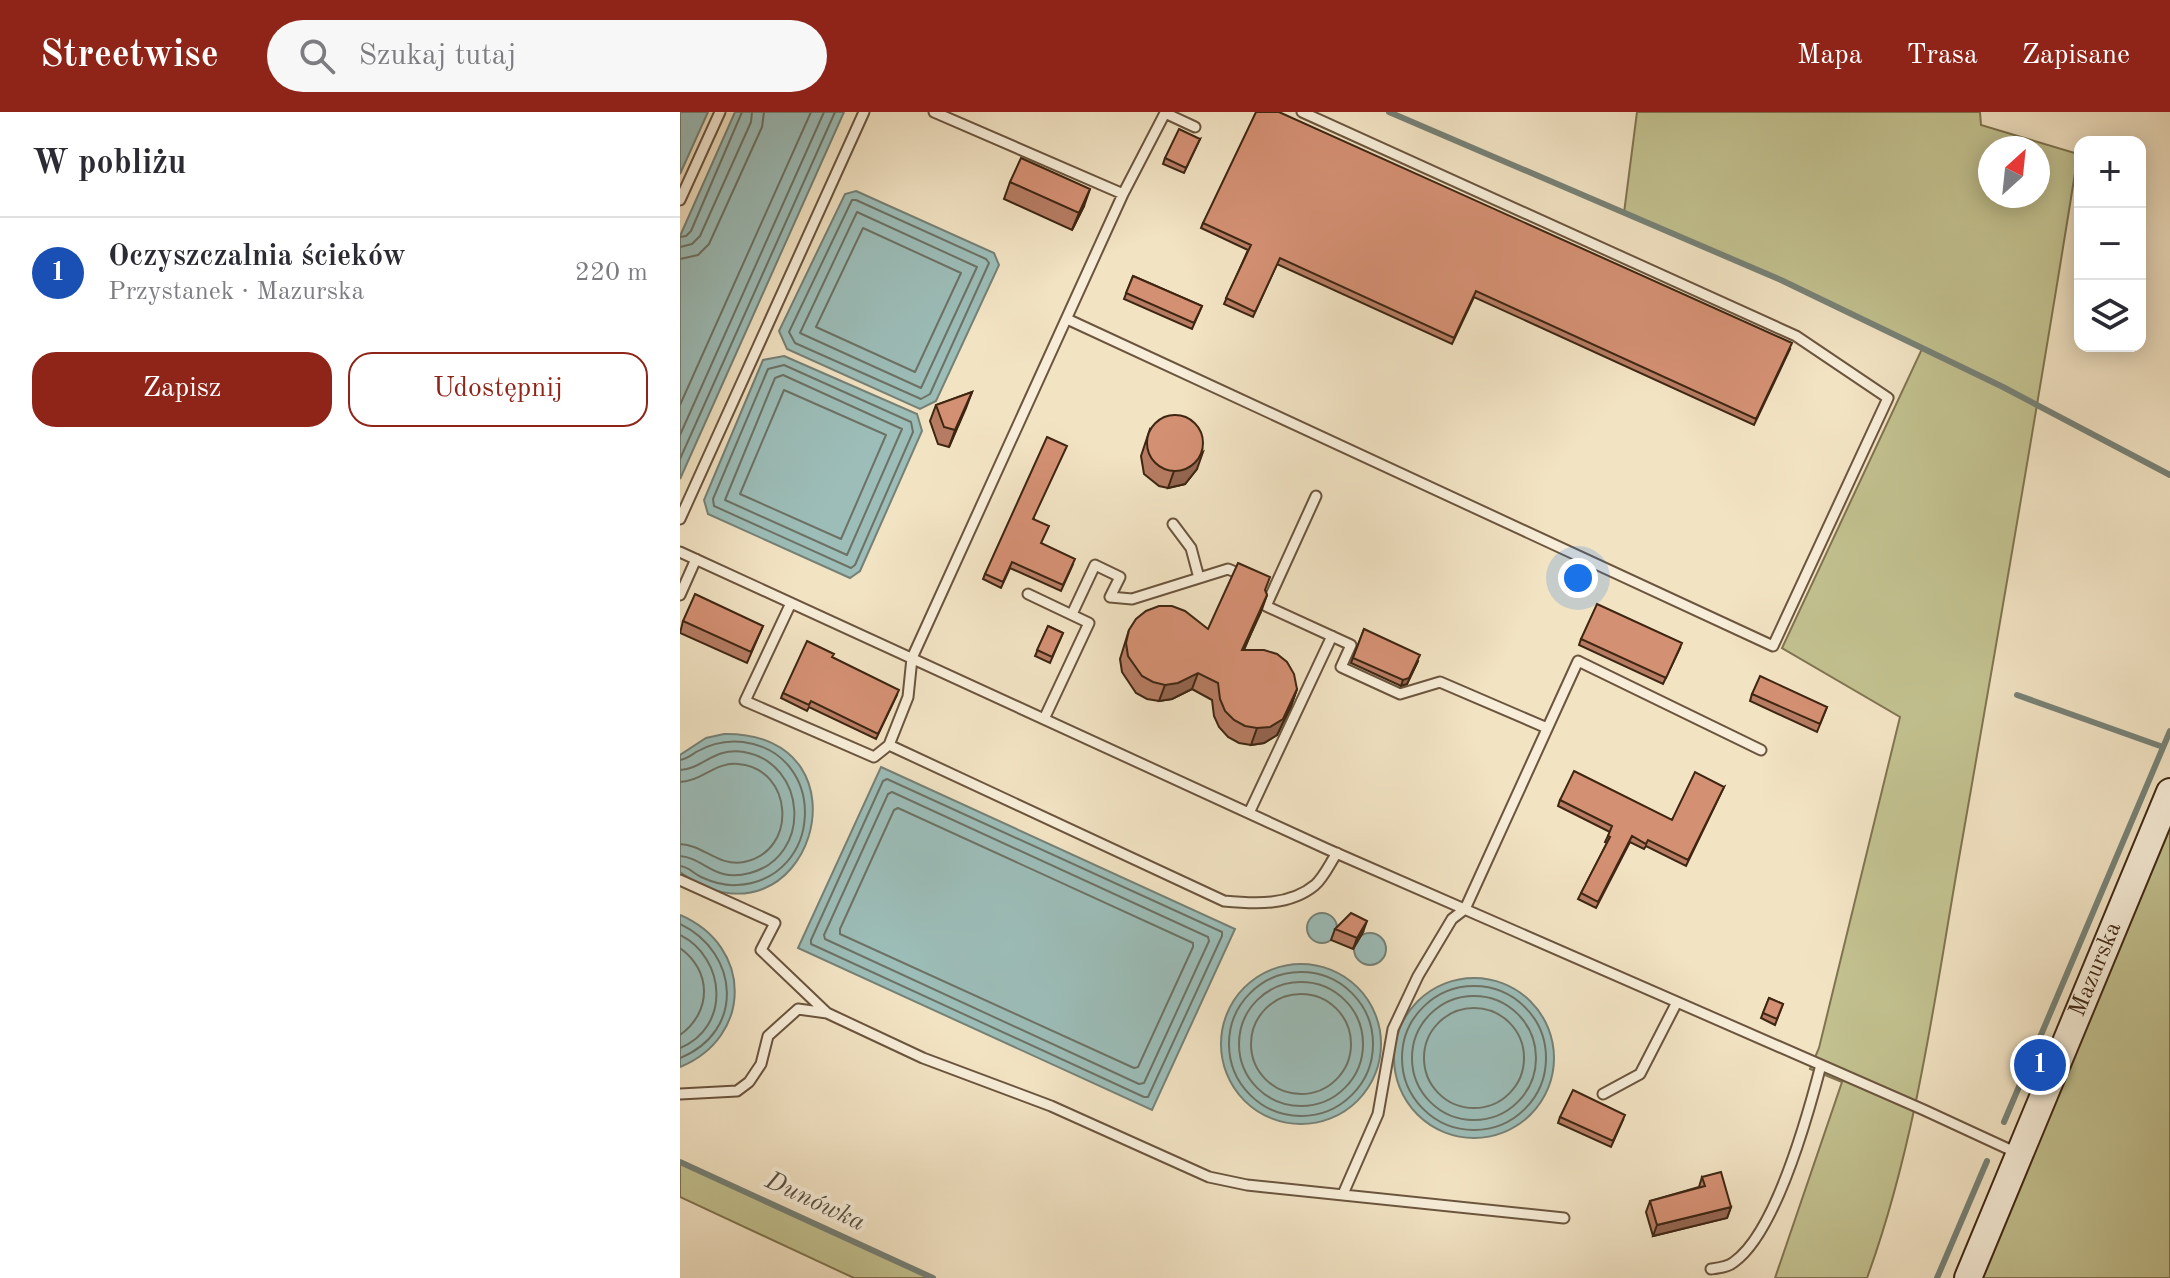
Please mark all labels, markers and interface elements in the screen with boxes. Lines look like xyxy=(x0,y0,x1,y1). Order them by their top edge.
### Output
search box xyxy=(267,20,827,92)
icon: search xyxy=(295,34,339,78)
text: Streetwise xyxy=(40,37,219,75)
text: Szukaj tutaj xyxy=(359,41,516,71)
text: Mapa xyxy=(1797,42,1863,70)
text: Trasa xyxy=(1907,42,1978,70)
text: Zapisane xyxy=(2022,42,2130,70)
north arrow xyxy=(1978,136,2050,208)
map controls xyxy=(2074,136,2146,352)
button: + xyxy=(2074,136,2146,208)
text: W pobliżu xyxy=(32,147,187,181)
button: − xyxy=(2074,208,2146,280)
text: Oczyszczalnia ścieków xyxy=(108,242,406,272)
text: 1 xyxy=(50,260,66,286)
text: 220 m xyxy=(575,260,648,286)
text: Przystanek · Mazurska xyxy=(108,279,364,305)
button: layers xyxy=(2074,280,2146,352)
button: Zapisz xyxy=(32,352,332,427)
button: Udostępnij xyxy=(348,352,648,427)
your location xyxy=(1558,558,1598,598)
street label: Mazurska xyxy=(2066,919,2127,1020)
pin: 1 xyxy=(2014,1035,2066,1095)
water label: Dunówka xyxy=(760,1167,869,1236)

